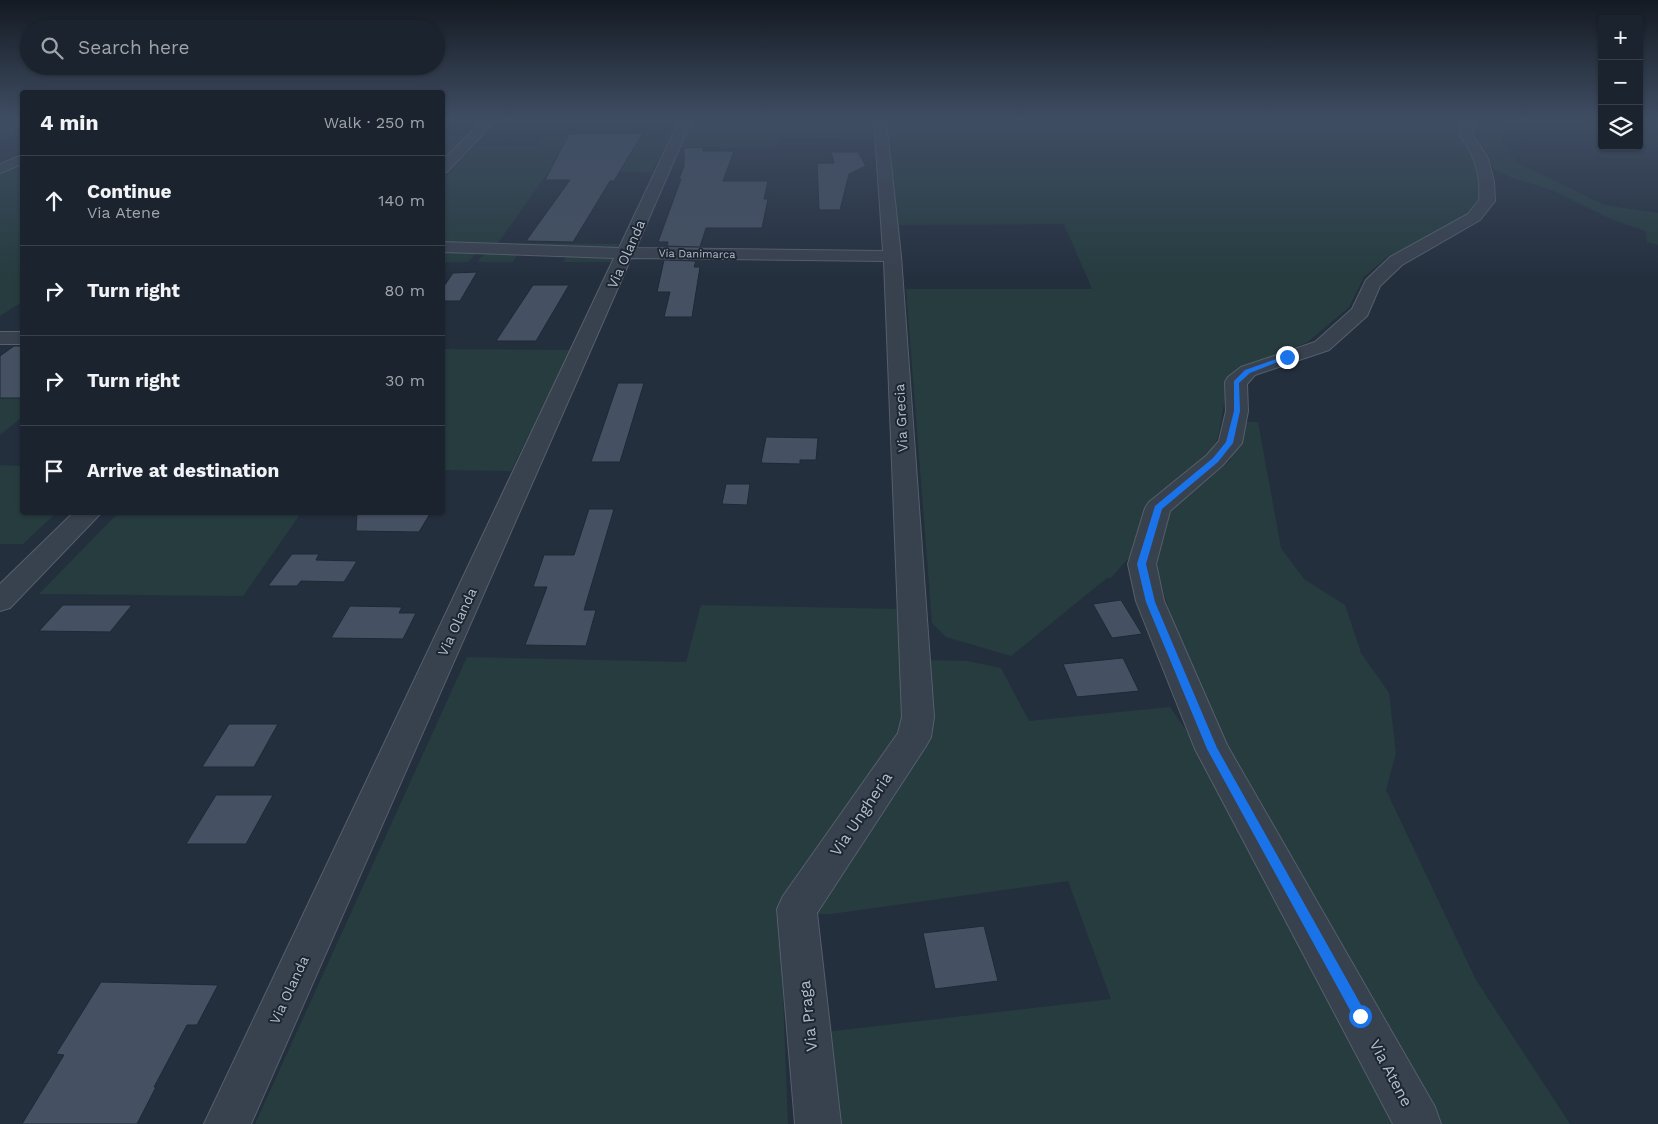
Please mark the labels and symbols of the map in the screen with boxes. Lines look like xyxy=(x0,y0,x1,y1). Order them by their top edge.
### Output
street label: Via Olanda xyxy=(604,217,648,291)
street label: Via Danimarca xyxy=(658,247,736,261)
route end xyxy=(1276,346,1299,369)
street label: Via Grecia xyxy=(891,383,911,453)
street label: Via Olanda xyxy=(434,585,480,659)
street label: Via Ungheria xyxy=(826,768,896,860)
street label: Via Olanda xyxy=(266,953,312,1027)
street label: Via Praga xyxy=(795,979,821,1053)
route start xyxy=(1349,1005,1372,1028)
street label: Via Atene xyxy=(1365,1036,1417,1110)

